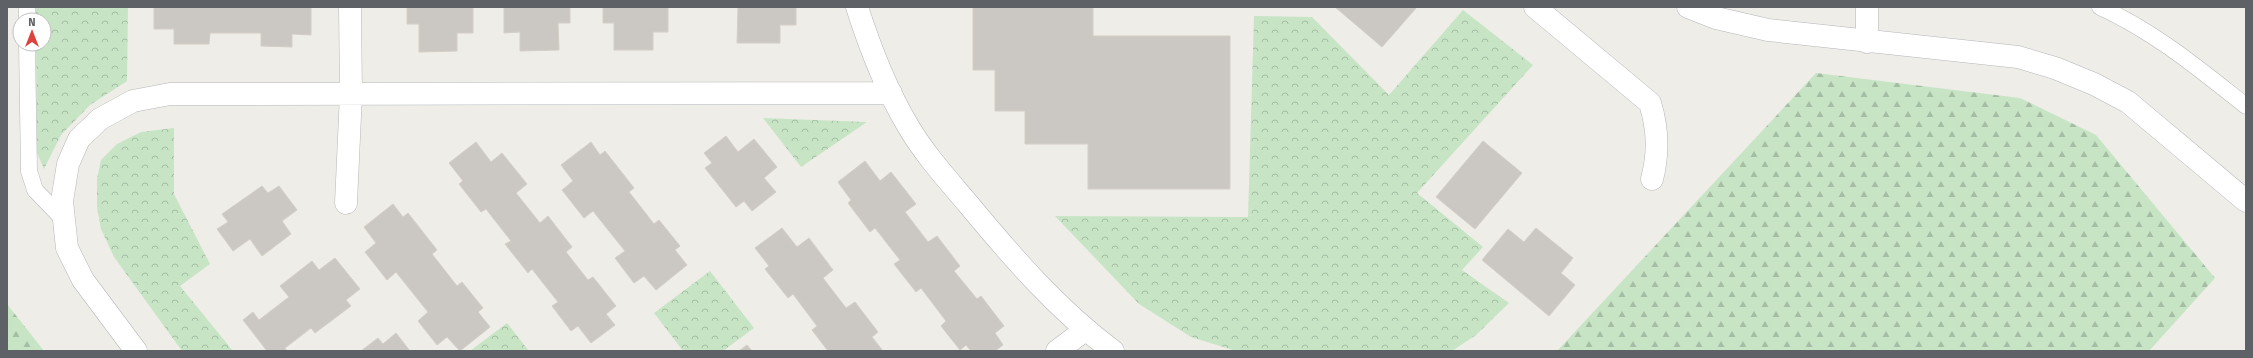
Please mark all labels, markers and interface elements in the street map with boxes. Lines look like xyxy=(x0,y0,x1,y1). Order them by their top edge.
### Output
north arrow xyxy=(12,12,52,52)
text: N xyxy=(28,16,36,29)

